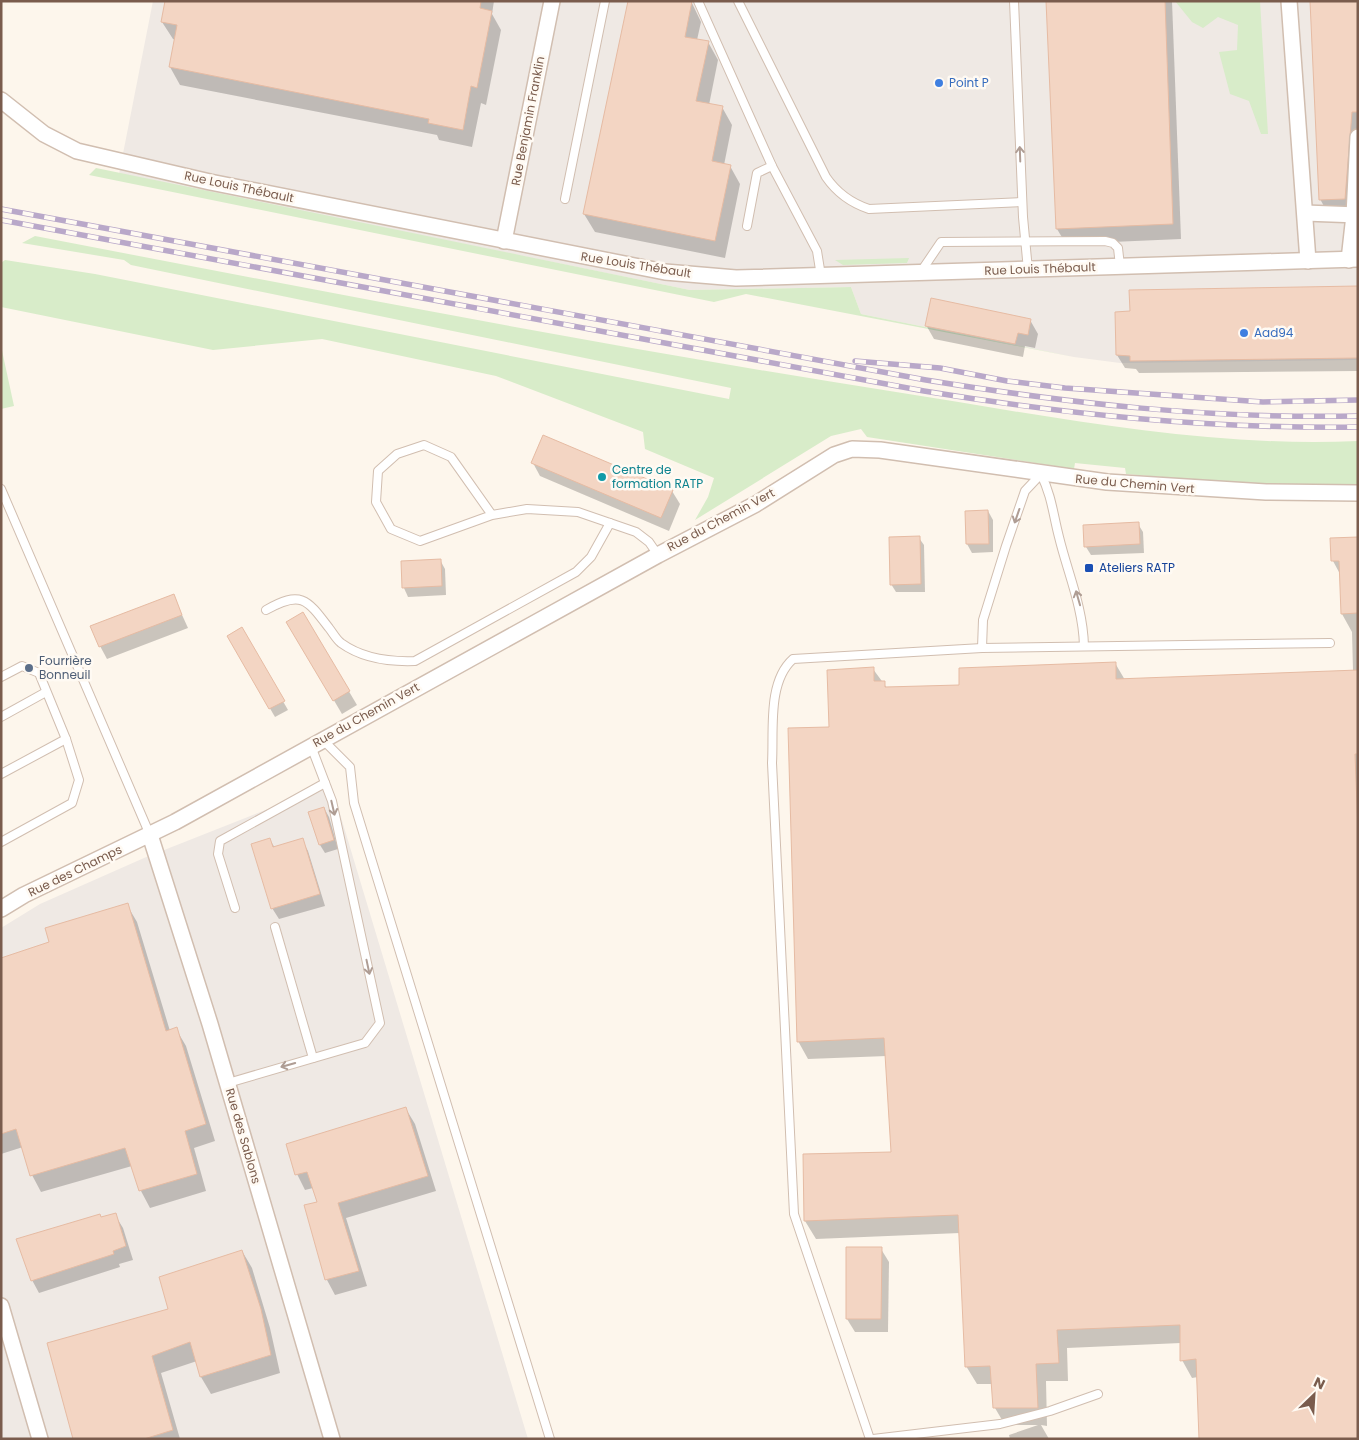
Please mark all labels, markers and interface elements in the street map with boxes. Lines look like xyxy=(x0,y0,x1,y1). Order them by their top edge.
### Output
street label: Rue Benjamin Franklin xyxy=(507,55,548,187)
place label: Point P xyxy=(949,74,989,91)
marker: Point P xyxy=(933,77,945,89)
one-way arrow xyxy=(1016,146,1025,162)
street label: Rue Louis Thébault xyxy=(183,167,295,206)
street label: Rue Louis Thébault xyxy=(580,247,692,282)
street label: Rue Louis Thébault xyxy=(984,258,1096,279)
place label: Aad94 xyxy=(1254,324,1294,341)
marker: Aad94 xyxy=(1238,327,1250,339)
place label: Centre de formation RATP xyxy=(612,461,703,492)
street label: Rue du Chemin Vert xyxy=(1075,470,1195,497)
marker: Centre de formation RATP xyxy=(596,471,608,483)
street label: Rue du Chemin Vert xyxy=(664,484,778,555)
one-way arrow xyxy=(1012,507,1021,523)
place label: Ateliers RATP xyxy=(1099,559,1175,576)
marker: Ateliers RATP xyxy=(1083,562,1095,574)
one-way arrow xyxy=(1073,590,1082,606)
place label: Fourrière Bonneuil xyxy=(39,652,92,683)
marker: Fourrière Bonneuil xyxy=(23,662,35,674)
street label: Rue du Chemin Vert xyxy=(309,678,422,751)
one-way arrow xyxy=(329,799,338,815)
street label: Rue des Champs xyxy=(25,840,125,901)
one-way arrow xyxy=(363,958,373,974)
one-way arrow xyxy=(280,1060,296,1070)
street label: Rue des Sablons xyxy=(222,1086,265,1186)
north arrow xyxy=(1289,1370,1339,1420)
text: N xyxy=(1310,1372,1328,1395)

